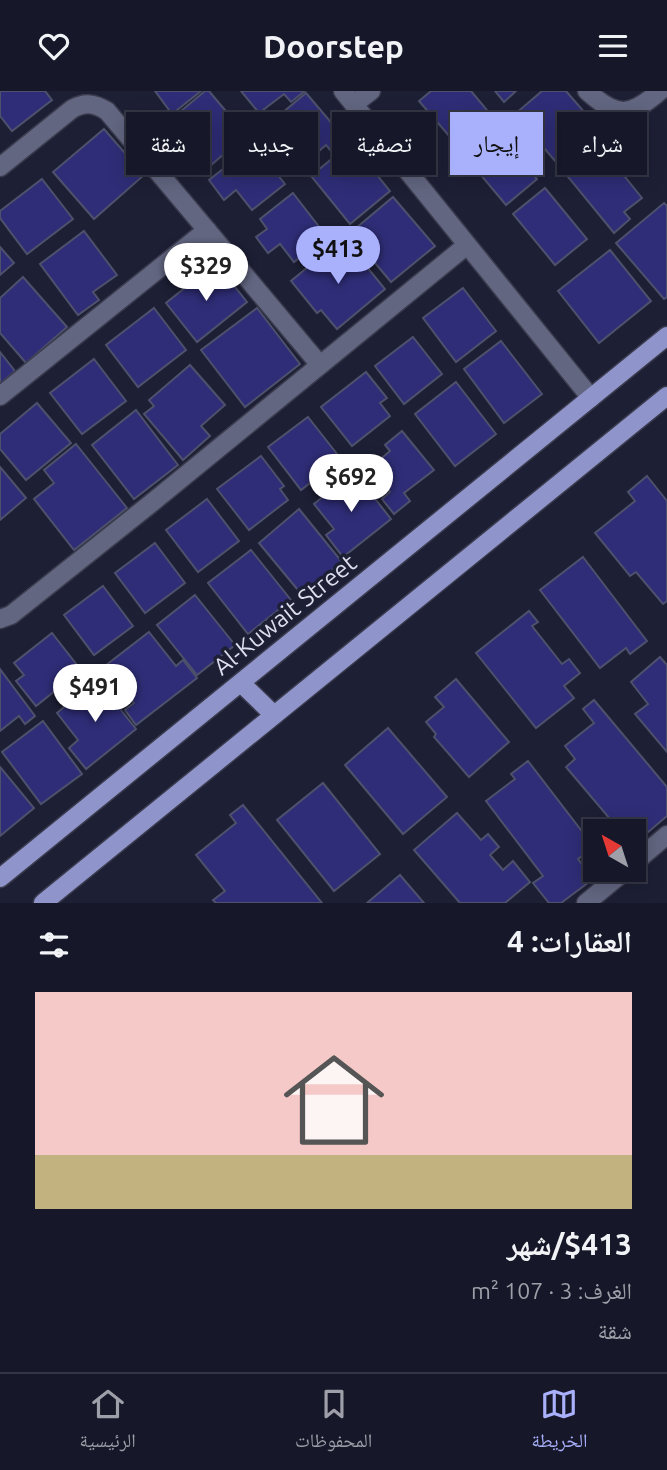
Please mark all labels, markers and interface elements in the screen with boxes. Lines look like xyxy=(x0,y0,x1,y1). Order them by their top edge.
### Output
icon: heart xyxy=(35,27,73,65)
icon: menu xyxy=(594,27,632,65)
text: Doorstep xyxy=(263,28,404,64)
chip: شقة xyxy=(126,112,210,175)
chip: جديد xyxy=(224,112,318,175)
chip: تصفية xyxy=(332,112,436,175)
chip: إيجار xyxy=(450,112,543,175)
chip: شراء xyxy=(557,112,647,175)
pin: $413 xyxy=(297,227,379,286)
text: $413 xyxy=(312,236,364,261)
pin: $329 xyxy=(165,243,247,303)
text: $329 xyxy=(180,253,232,278)
pin: $692 xyxy=(310,455,392,514)
text: $692 xyxy=(325,464,377,489)
street label: Al-Kuwait Street xyxy=(208,548,362,680)
pin: $491 xyxy=(54,665,136,724)
text: $491 xyxy=(69,674,121,699)
north arrow xyxy=(583,819,646,882)
map controls xyxy=(583,819,646,882)
text: العقارات: 4 xyxy=(507,924,632,958)
icon: filters xyxy=(35,926,73,964)
icon: home xyxy=(271,1037,397,1163)
text: $413/شهر xyxy=(507,1227,632,1261)
text: الغرف: 3 · 107 m² xyxy=(471,1278,632,1303)
text: شقة xyxy=(598,1318,632,1343)
tab: الرئيسية xyxy=(80,1385,136,1459)
tab: المحفوظات xyxy=(295,1385,372,1459)
tab: الخريطة xyxy=(532,1385,587,1459)

